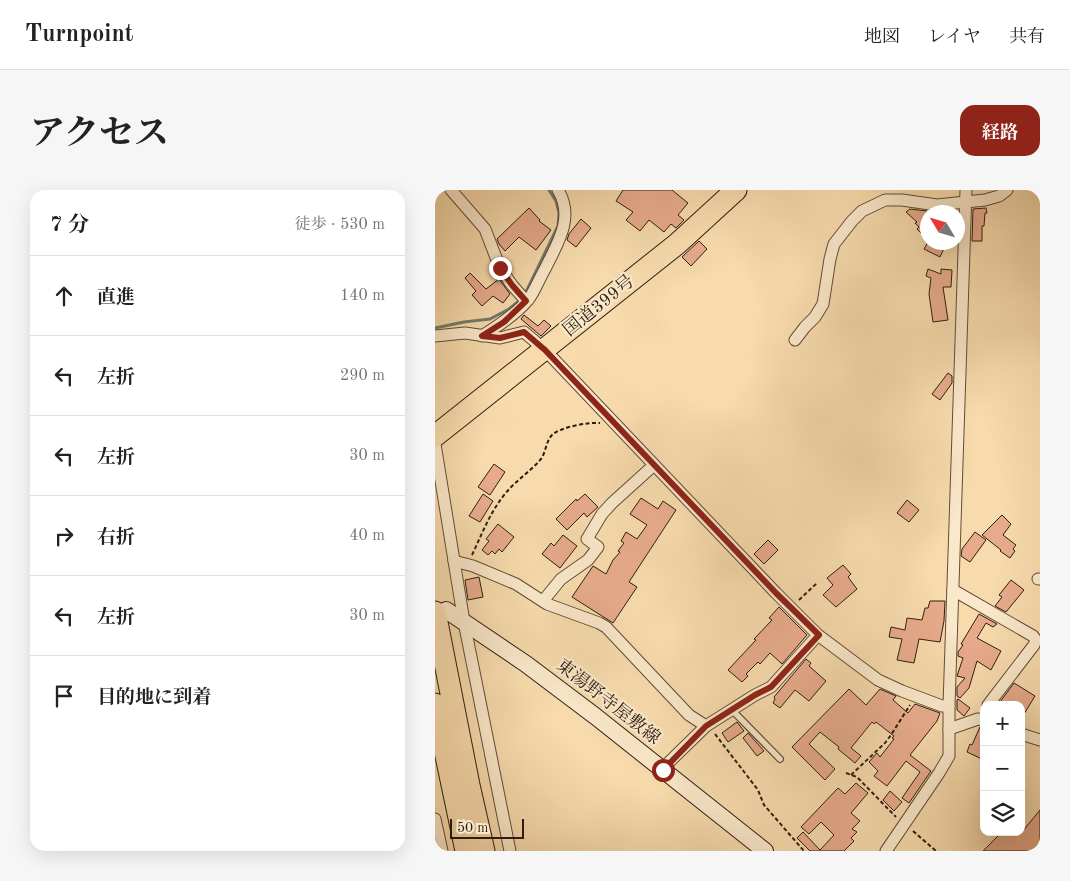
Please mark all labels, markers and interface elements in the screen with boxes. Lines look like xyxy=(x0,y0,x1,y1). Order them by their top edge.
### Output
text: Turnpoint xyxy=(25,23,133,47)
text: 地図 xyxy=(864,28,900,46)
text: レイヤ xyxy=(928,28,981,46)
text: 共有 xyxy=(1009,28,1045,46)
button: 経路 xyxy=(960,105,1040,156)
text: アクセス xyxy=(30,117,169,152)
north arrow xyxy=(920,205,965,250)
text: 7 分 xyxy=(50,215,89,236)
text: 徒歩 · 530 m xyxy=(295,217,385,233)
route end xyxy=(489,257,512,280)
street label: 国道399号 xyxy=(559,271,638,340)
icon: ahead xyxy=(50,282,78,310)
text: 140 m xyxy=(340,288,385,304)
text: 直進 xyxy=(97,289,135,308)
icon: left xyxy=(50,362,78,390)
text: 290 m xyxy=(340,368,385,384)
text: 左折 xyxy=(97,369,135,388)
icon: left xyxy=(50,442,78,470)
text: 30 m xyxy=(349,448,385,464)
text: 左折 xyxy=(97,449,135,468)
icon: right xyxy=(50,522,78,550)
text: 40 m xyxy=(349,528,385,544)
text: 右折 xyxy=(97,529,135,548)
icon: left xyxy=(50,602,78,630)
text: 30 m xyxy=(349,608,385,624)
text: 左折 xyxy=(97,609,135,628)
street label: 東湯野寺屋敷線 xyxy=(553,655,664,748)
icon: arrive xyxy=(50,682,78,710)
text: 目的地に到着 xyxy=(97,689,211,708)
map controls xyxy=(980,701,1025,836)
button: + xyxy=(980,701,1025,746)
button: − xyxy=(980,746,1025,791)
route start xyxy=(652,759,675,782)
button: layers xyxy=(980,791,1025,836)
scale bar xyxy=(450,816,524,839)
text: 50 m xyxy=(457,821,488,835)

